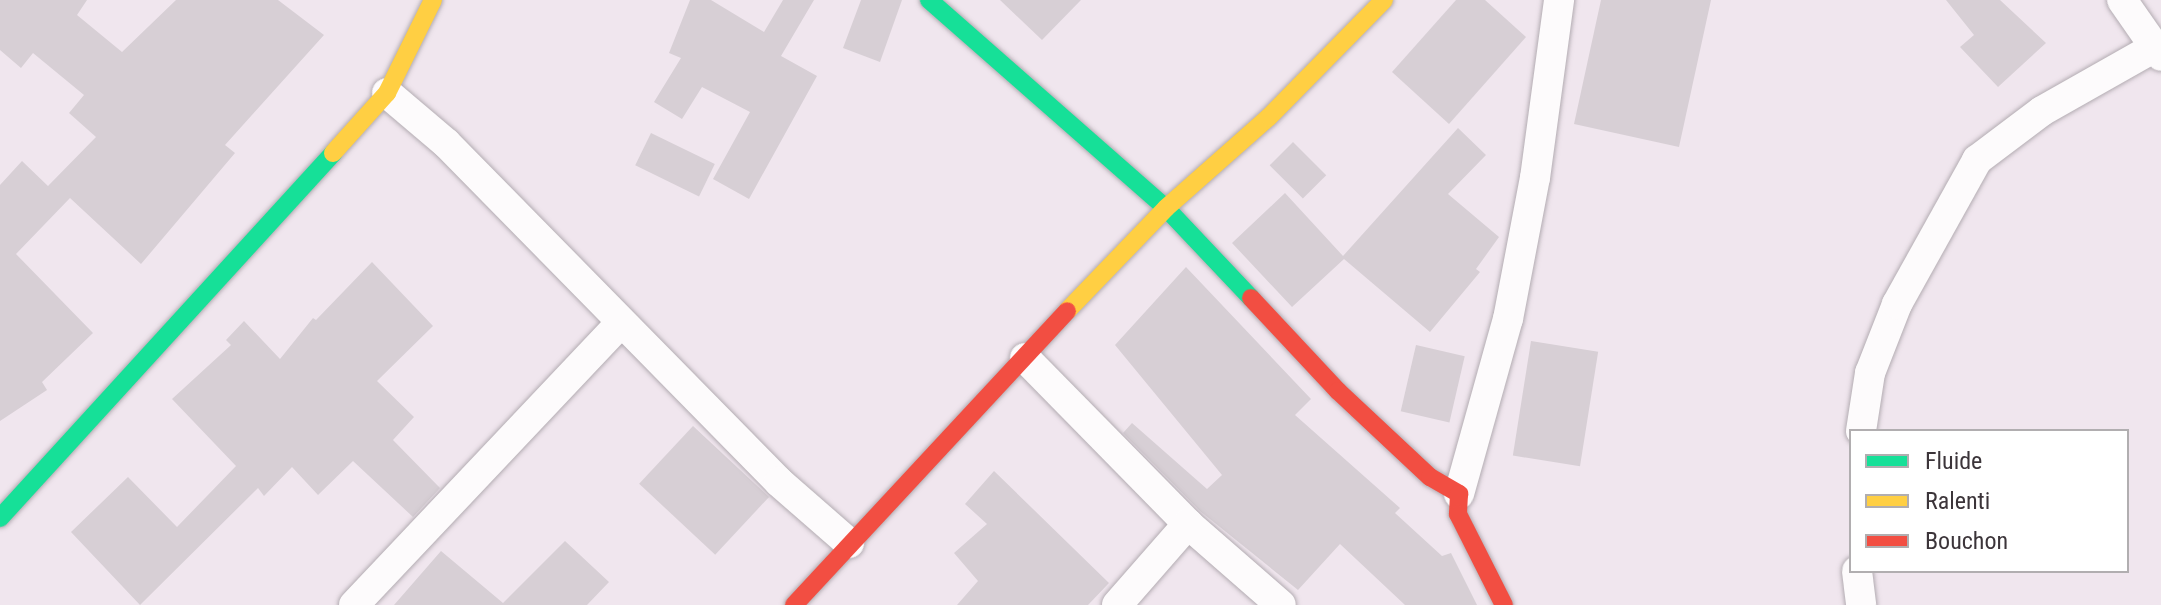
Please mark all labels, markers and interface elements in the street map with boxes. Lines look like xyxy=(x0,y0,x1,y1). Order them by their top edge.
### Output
legend xyxy=(1849,429,2129,573)
text: Fluide xyxy=(1925,447,1982,475)
text: Ralenti xyxy=(1925,487,1990,515)
text: Bouchon xyxy=(1925,527,2008,555)

